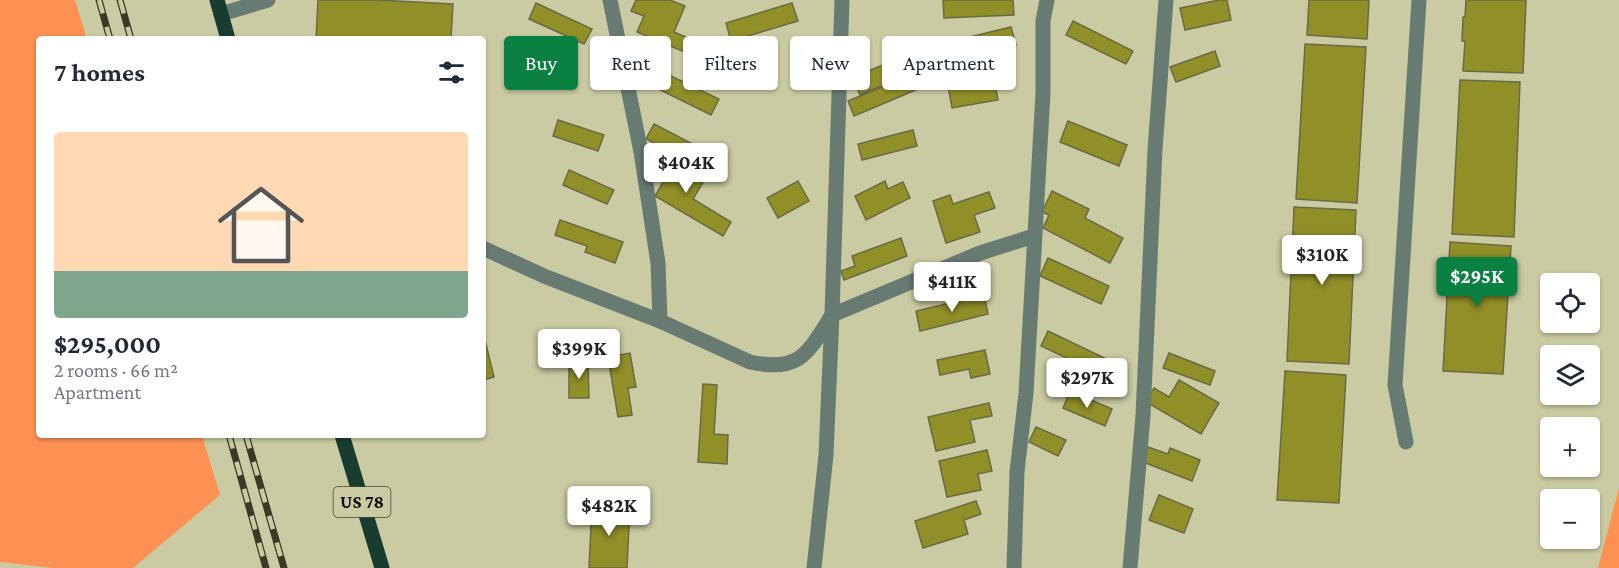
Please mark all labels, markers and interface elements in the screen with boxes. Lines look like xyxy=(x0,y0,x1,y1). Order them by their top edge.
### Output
chip: Buy xyxy=(504,36,578,90)
chip: Rent xyxy=(590,36,671,90)
chip: Filters xyxy=(683,36,778,90)
chip: New xyxy=(790,36,870,90)
chip: Apartment xyxy=(882,36,1016,90)
icon: filters xyxy=(435,56,468,89)
text: 7 homes xyxy=(54,58,145,87)
pin: $404K xyxy=(644,143,728,194)
text: $404K xyxy=(658,151,714,173)
icon: home xyxy=(207,171,315,279)
pin: $310K xyxy=(1280,235,1364,286)
text: $310K xyxy=(1296,243,1348,265)
pin: $295K xyxy=(1435,257,1519,308)
pin: $411K xyxy=(910,262,994,313)
text: $295K xyxy=(1450,265,1504,287)
text: $411K xyxy=(928,270,976,292)
map controls xyxy=(1540,273,1600,549)
button: locate xyxy=(1540,273,1600,333)
pin: $399K xyxy=(537,329,621,380)
text: $295,000 xyxy=(54,330,161,359)
text: $399K xyxy=(552,337,606,359)
button: layers xyxy=(1540,345,1600,405)
pin: $297K xyxy=(1045,358,1129,409)
text: 2 rooms · 66 m² xyxy=(54,359,178,381)
text: $297K xyxy=(1060,366,1114,388)
text: Apartment xyxy=(54,381,141,403)
button: + xyxy=(1540,417,1600,477)
pin: $482K xyxy=(567,486,651,537)
road number: US 78 xyxy=(334,487,391,517)
button: − xyxy=(1540,489,1600,549)
text: $482K xyxy=(581,494,637,516)

